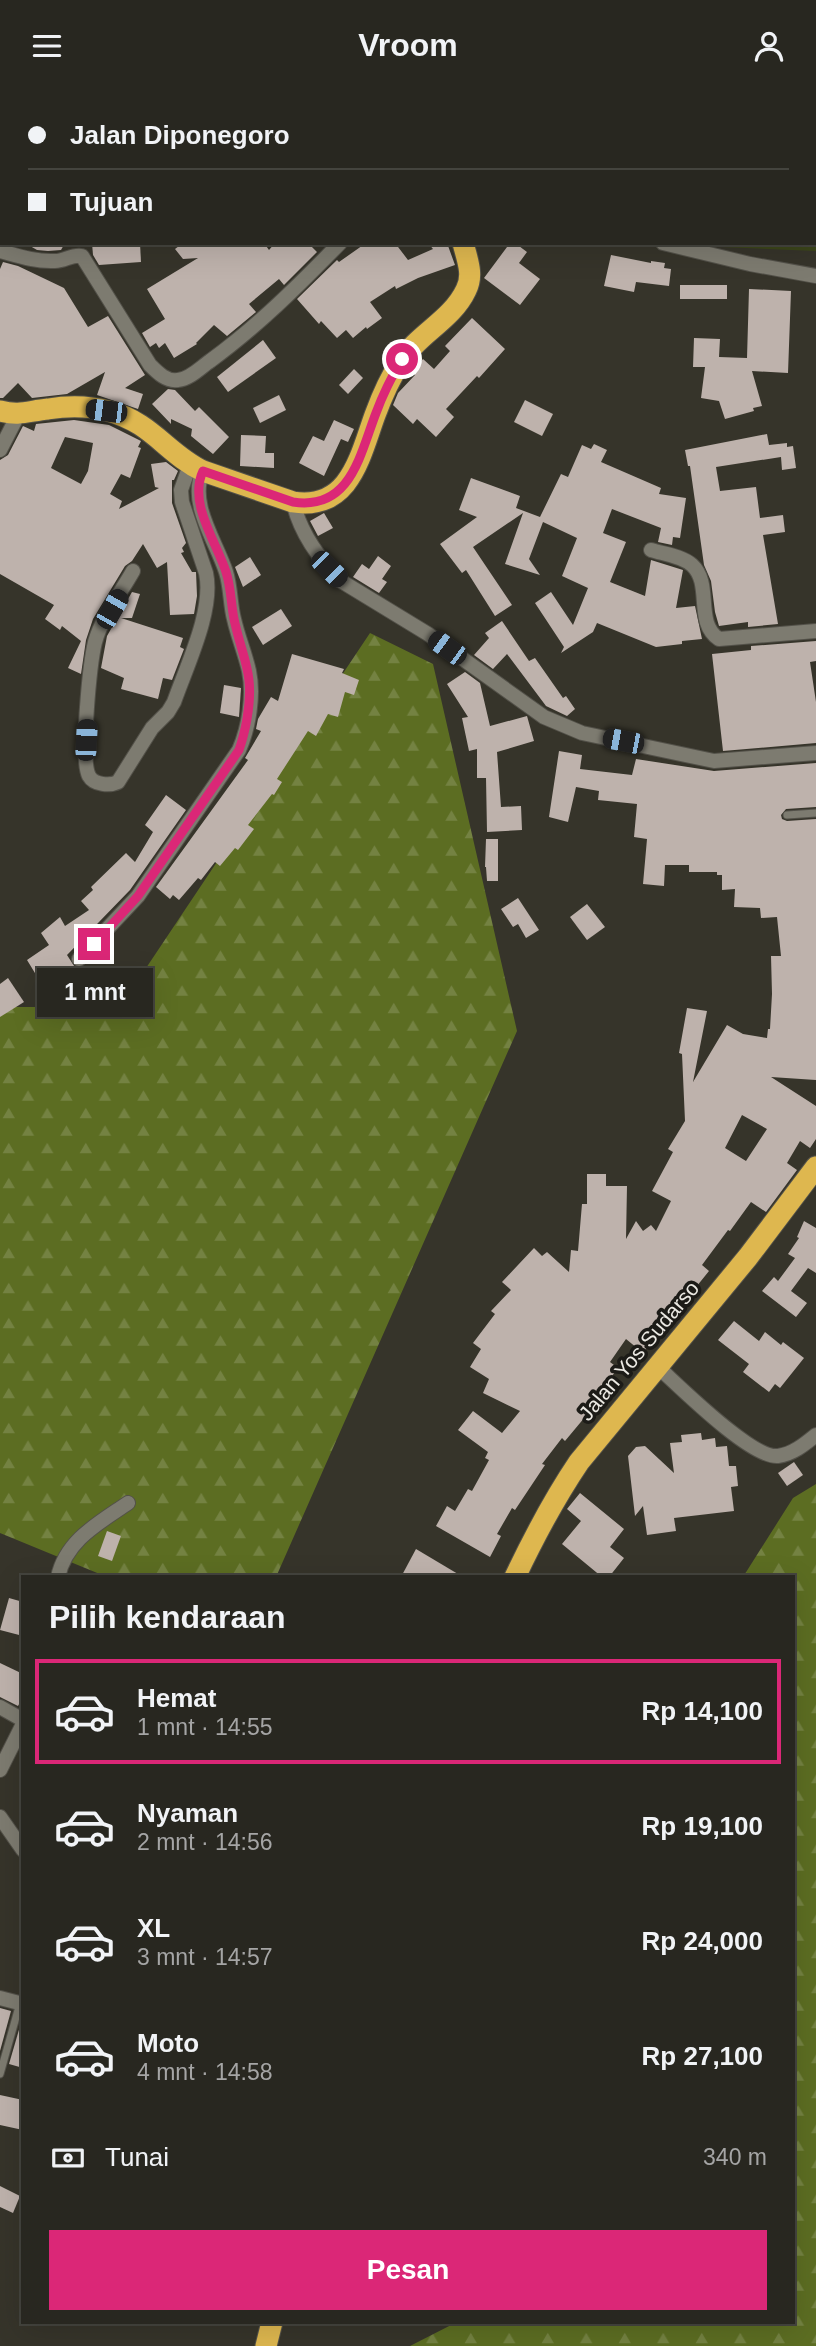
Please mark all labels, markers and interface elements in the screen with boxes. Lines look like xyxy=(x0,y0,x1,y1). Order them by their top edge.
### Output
icon: menu xyxy=(28,27,66,65)
text: Vroom xyxy=(358,27,458,63)
icon: person xyxy=(750,27,788,65)
text: Jalan Diponegoro xyxy=(70,120,290,150)
text: Tujuan xyxy=(70,187,153,217)
route start xyxy=(386,343,418,375)
car xyxy=(84,398,129,424)
car xyxy=(307,547,352,591)
car xyxy=(93,586,132,632)
car xyxy=(424,627,471,669)
car xyxy=(75,718,98,762)
car xyxy=(601,727,646,755)
route end xyxy=(78,928,110,960)
callout: 1 mnt xyxy=(36,969,152,1017)
text: 1 mnt xyxy=(64,979,126,1005)
street label: Jalan Yos Sudarso xyxy=(574,1277,703,1425)
text: Pilih kendaraan xyxy=(49,1599,286,1635)
icon: car xyxy=(53,1680,116,1743)
text: Hemat xyxy=(137,1683,216,1713)
text: Rp 14,100 xyxy=(642,1696,763,1726)
text: 1 mnt · 14:55 xyxy=(137,1714,273,1740)
icon: car xyxy=(53,1795,116,1858)
text: Nyaman xyxy=(137,1798,238,1828)
text: Rp 19,100 xyxy=(642,1811,763,1841)
text: 2 mnt · 14:56 xyxy=(137,1829,273,1855)
icon: car xyxy=(53,1910,116,1973)
text: XL xyxy=(137,1913,170,1943)
text: Rp 24,000 xyxy=(642,1926,763,1956)
text: 3 mnt · 14:57 xyxy=(137,1944,273,1970)
icon: car xyxy=(53,2025,116,2088)
text: Moto xyxy=(137,2028,199,2058)
text: Rp 27,100 xyxy=(642,2041,763,2071)
text: 4 mnt · 14:58 xyxy=(137,2059,273,2085)
icon: cash xyxy=(49,2139,87,2177)
text: Tunai xyxy=(105,2142,169,2172)
text: 340 m xyxy=(703,2144,767,2170)
button: Pesan xyxy=(49,2230,767,2310)

